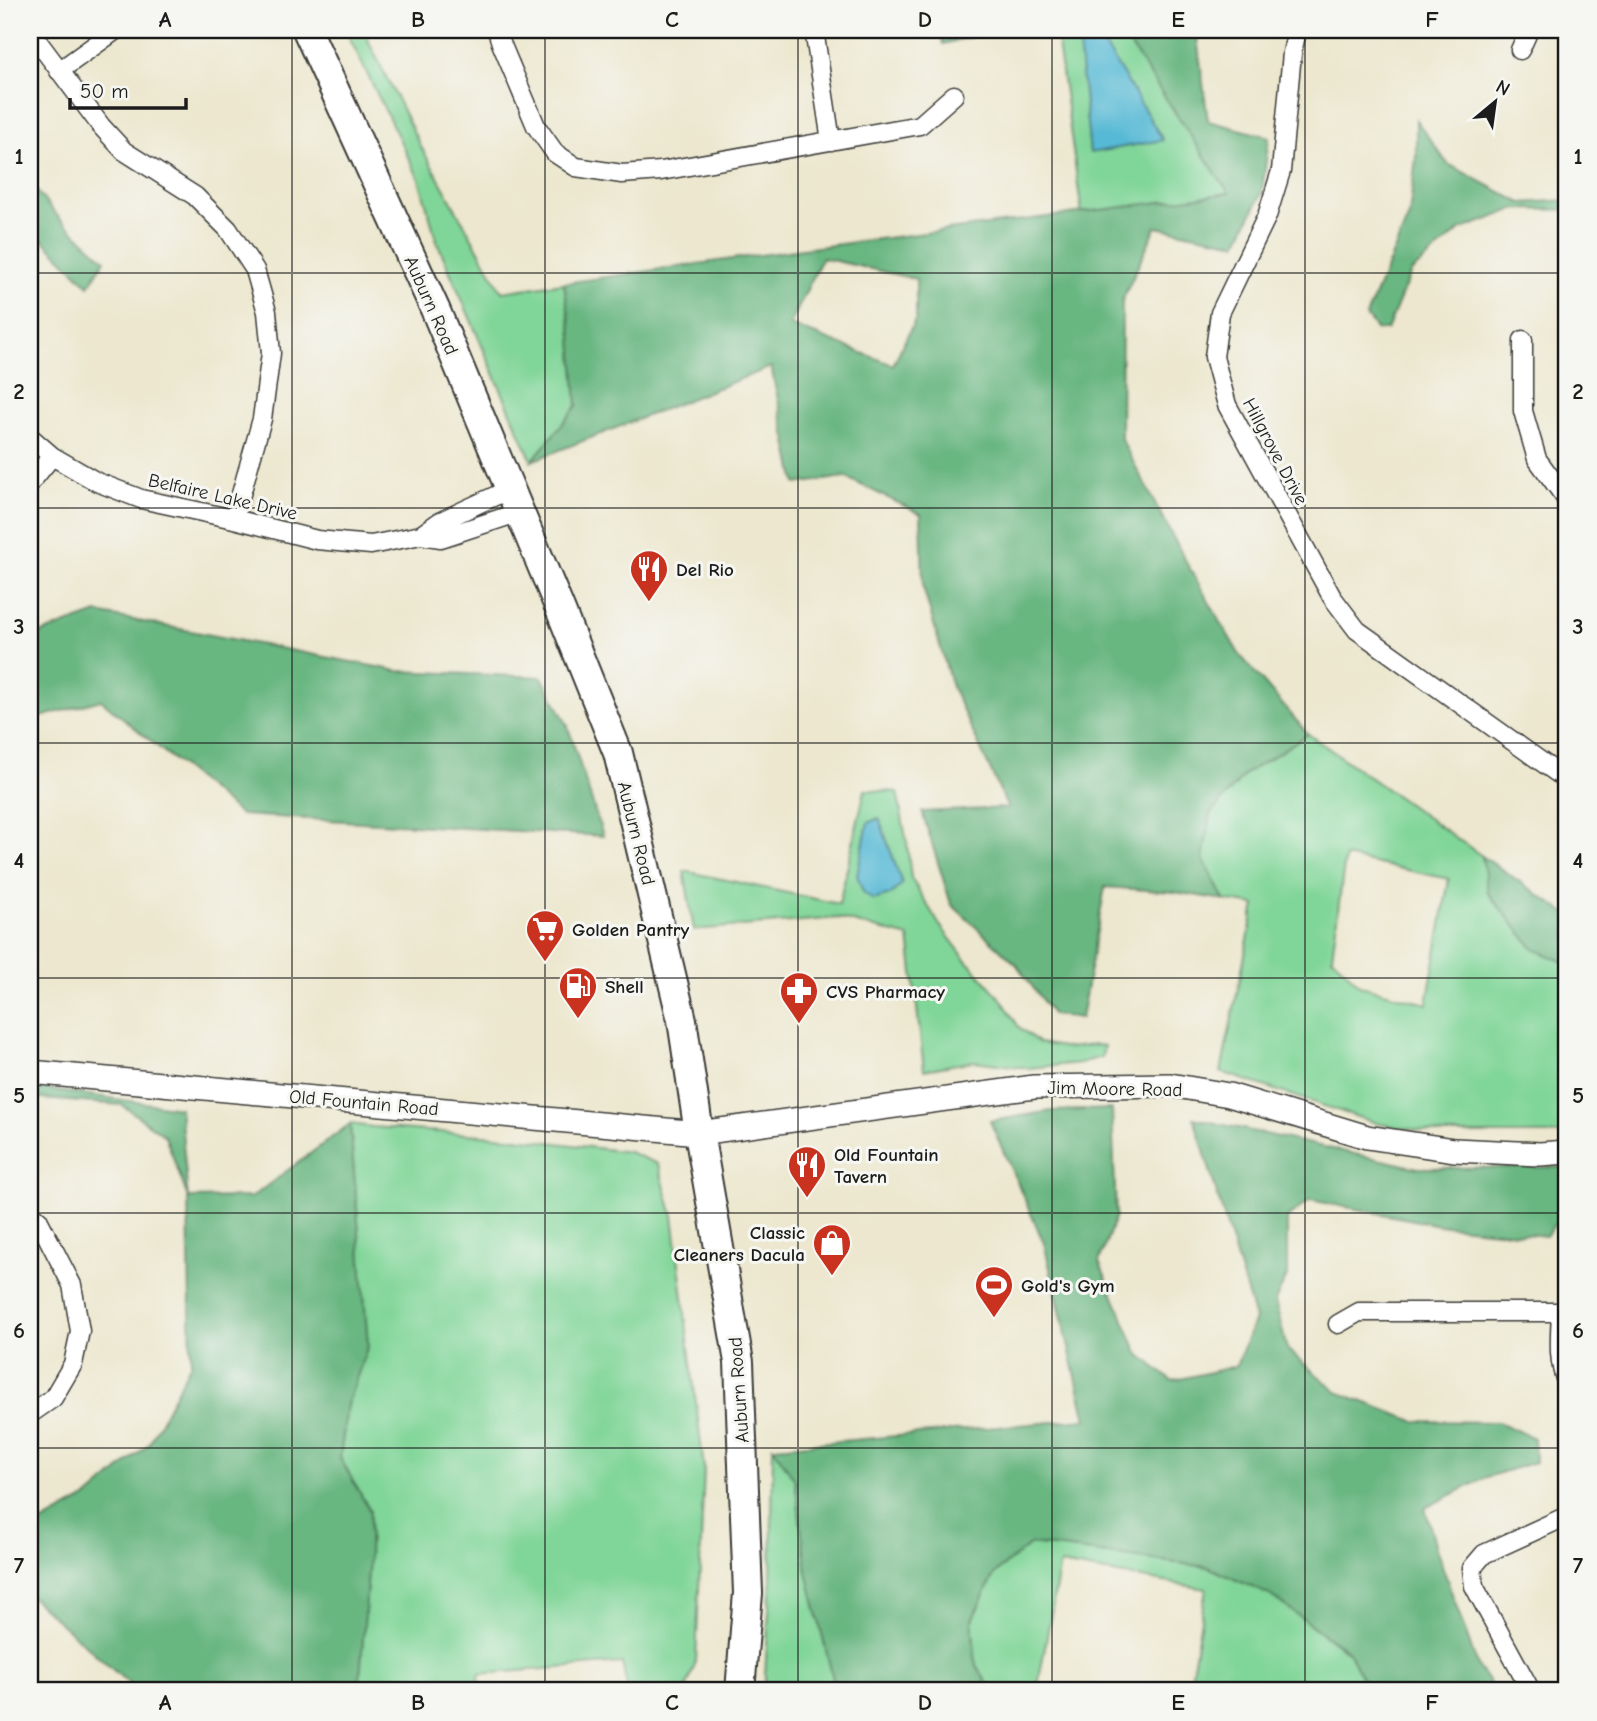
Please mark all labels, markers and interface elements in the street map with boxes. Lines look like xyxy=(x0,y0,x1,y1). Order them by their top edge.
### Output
text: A xyxy=(159,6,172,33)
text: B xyxy=(411,6,425,33)
text: C xyxy=(665,6,679,33)
text: D xyxy=(918,6,932,33)
text: E xyxy=(1171,6,1185,33)
text: F xyxy=(1425,6,1439,33)
scale bar xyxy=(70,66,186,110)
north arrow xyxy=(1460,66,1530,136)
text: N xyxy=(1492,75,1514,101)
text: 50 m xyxy=(80,79,129,103)
text: 1 xyxy=(14,143,24,170)
text: 1 xyxy=(1573,143,1583,170)
street label: Auburn Road xyxy=(399,252,463,358)
text: 2 xyxy=(13,378,25,405)
text: 2 xyxy=(1572,378,1584,405)
street label: Hillgrove Drive xyxy=(1238,394,1312,509)
street label: Belfaire Lake Drive xyxy=(146,469,299,525)
restaurant icon: Del Rio xyxy=(628,548,670,603)
place label: Del Rio xyxy=(676,559,734,581)
text: 3 xyxy=(13,613,25,640)
text: 3 xyxy=(1572,613,1584,640)
street label: Auburn Road xyxy=(613,779,660,887)
text: 4 xyxy=(14,847,25,874)
text: 4 xyxy=(1573,847,1584,874)
supermarket icon: Golden Pantry xyxy=(524,908,566,963)
place label: Golden Pantry xyxy=(572,919,689,941)
fuel station icon: Shell xyxy=(557,965,599,1020)
pharmacy icon: CVS Pharmacy xyxy=(778,970,820,1025)
place label: Shell xyxy=(605,976,644,998)
place label: CVS Pharmacy xyxy=(826,981,945,1003)
street label: Jim Moore Road xyxy=(1047,1077,1183,1101)
text: 5 xyxy=(13,1082,25,1109)
text: 5 xyxy=(1572,1082,1584,1109)
street label: Old Fountain Road xyxy=(288,1086,440,1120)
restaurant icon: Old Fountain Tavern xyxy=(786,1144,828,1199)
place label: Old Fountain Tavern xyxy=(834,1144,939,1188)
place label: Classic Cleaners Dacula xyxy=(674,1222,805,1266)
shop icon: Classic Cleaners Dacula xyxy=(811,1222,853,1277)
sports icon: Gold's Gym xyxy=(973,1264,1015,1319)
place label: Gold's Gym xyxy=(1021,1275,1115,1297)
text: 6 xyxy=(13,1317,25,1344)
text: 6 xyxy=(1572,1317,1584,1344)
street label: Auburn Road xyxy=(724,1336,754,1444)
text: 7 xyxy=(14,1552,25,1579)
text: 7 xyxy=(1573,1552,1584,1579)
text: A xyxy=(159,1689,172,1716)
text: B xyxy=(411,1689,425,1716)
text: C xyxy=(665,1689,679,1716)
text: D xyxy=(918,1689,932,1716)
text: E xyxy=(1171,1689,1185,1716)
text: F xyxy=(1425,1689,1439,1716)

